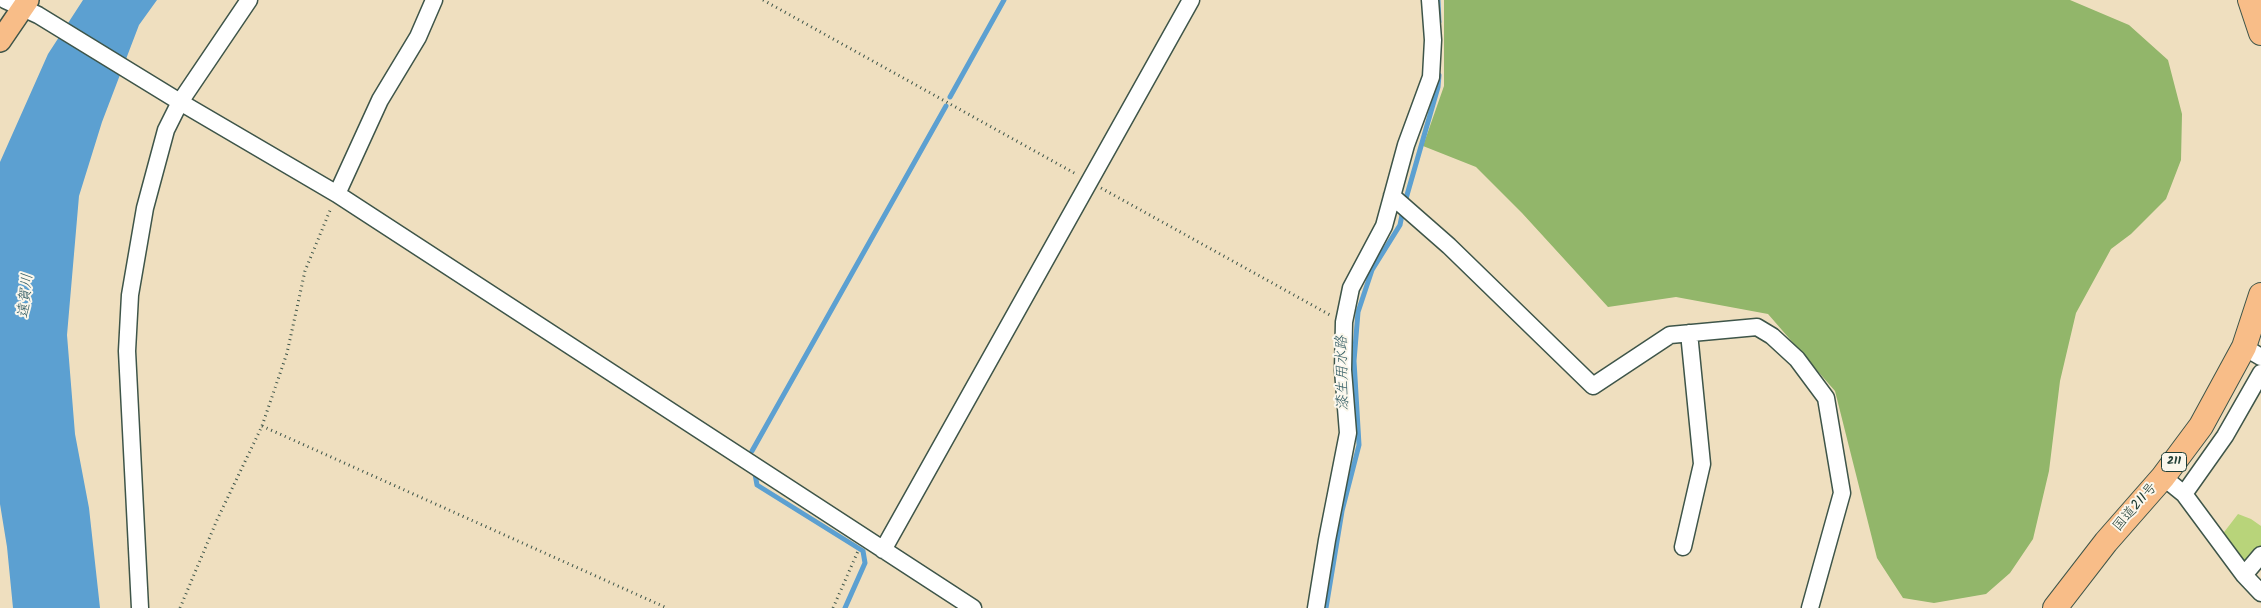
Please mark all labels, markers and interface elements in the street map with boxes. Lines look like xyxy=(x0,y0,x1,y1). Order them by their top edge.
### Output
water label: 遠賀川 xyxy=(16,273,38,319)
water label: 漆生用水路 xyxy=(1334,335,1354,411)
road number: 211 xyxy=(2162,452,2186,472)
street label: 国道211号 xyxy=(2110,480,2162,536)

